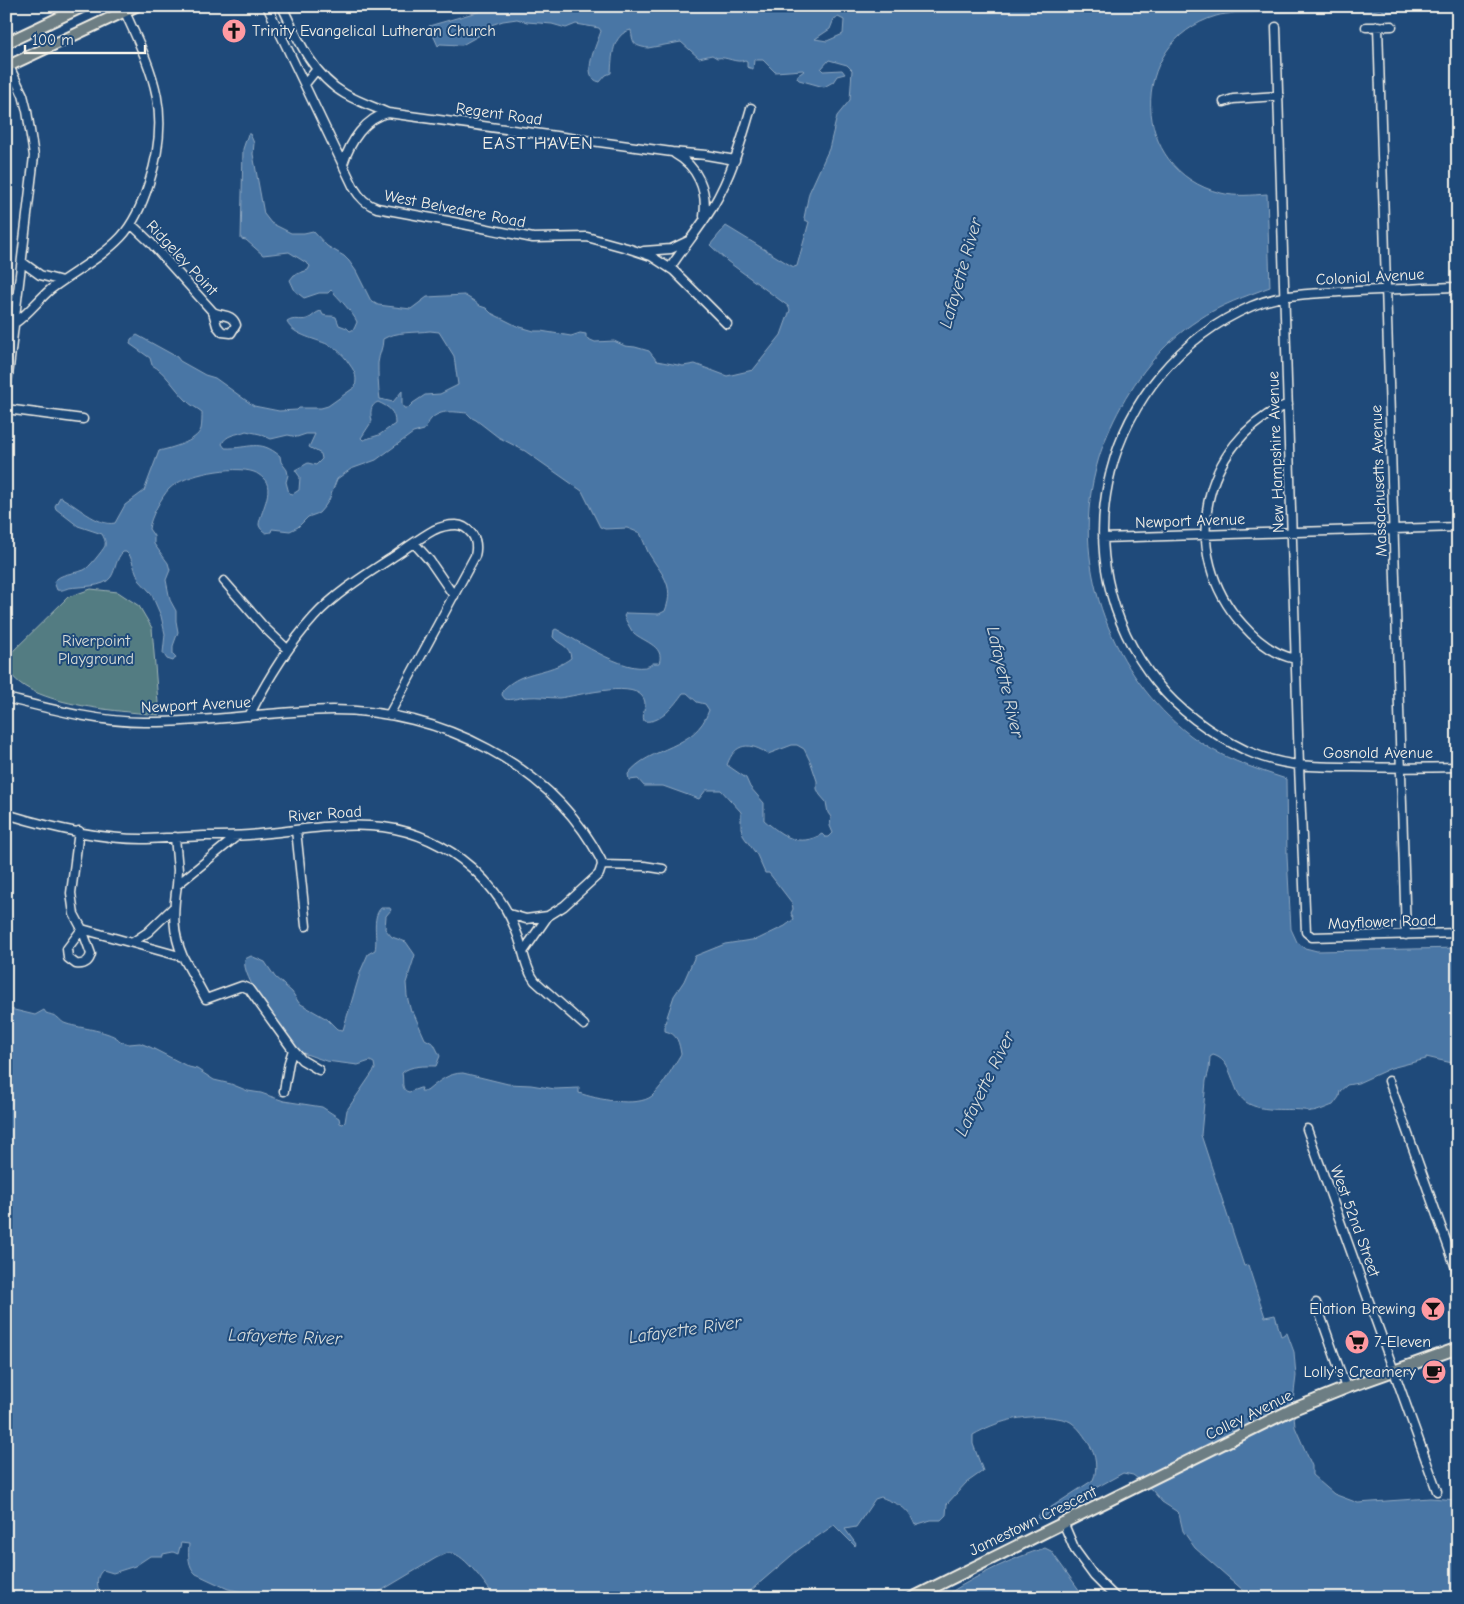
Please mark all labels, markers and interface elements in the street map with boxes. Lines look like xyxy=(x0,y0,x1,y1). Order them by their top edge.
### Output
church icon: Trinity Evangelical Lutheran Church xyxy=(221,18,247,44)
scale bar xyxy=(25,22,145,54)
place label: Trinity Evangelical Lutheran Church xyxy=(252,22,496,40)
text: 100 m xyxy=(32,31,74,49)
street label: Regent Road xyxy=(455,99,543,129)
district label: EAST HAVEN xyxy=(482,133,594,154)
street label: West Belvedere Road xyxy=(383,186,527,232)
water label: Lafayette River xyxy=(935,215,987,331)
street label: Ridgeley Point xyxy=(143,217,222,300)
street label: Colonial Avenue xyxy=(1315,265,1425,289)
street label: New Hampshire Avenue xyxy=(1264,371,1288,533)
street label: Massachusetts Avenue xyxy=(1367,405,1391,557)
street label: Newport Avenue xyxy=(1135,510,1245,532)
water label: Lafayette River xyxy=(982,624,1028,741)
park label: Riverpoint Playground xyxy=(58,632,134,668)
street label: Newport Avenue xyxy=(141,693,251,717)
street label: Gosnold Avenue xyxy=(1323,744,1433,762)
street label: River Road xyxy=(288,802,362,826)
street label: Mayflower Road xyxy=(1327,911,1437,933)
water label: Lafayette River xyxy=(951,1028,1020,1140)
street label: West 52nd Street xyxy=(1327,1163,1384,1280)
bar icon: Elation Brewing xyxy=(1420,1296,1446,1322)
place label: Elation Brewing xyxy=(1309,1300,1416,1318)
water label: Lafayette River xyxy=(627,1312,744,1348)
water label: Lafayette River xyxy=(228,1325,343,1350)
supermarket icon: 7-Eleven xyxy=(1344,1329,1370,1355)
place label: 7-Eleven xyxy=(1374,1333,1431,1351)
cafe icon: Lolly's Creamery xyxy=(1421,1359,1447,1385)
place label: Lolly's Creamery xyxy=(1304,1363,1417,1381)
street label: Colley Avenue xyxy=(1203,1386,1295,1444)
street label: Jamestown Crescent xyxy=(966,1482,1100,1560)

